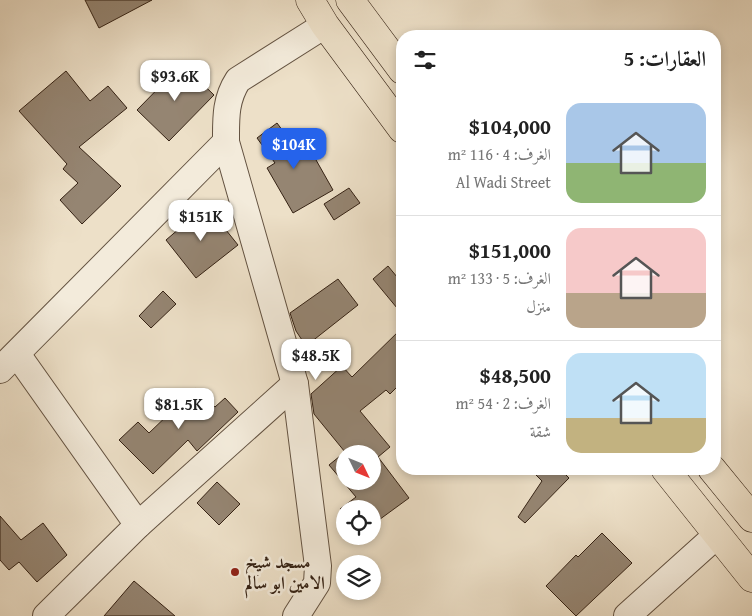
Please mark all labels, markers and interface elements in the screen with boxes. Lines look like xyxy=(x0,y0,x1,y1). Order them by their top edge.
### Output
text: العقارات: 5 xyxy=(624,43,706,74)
icon: filters xyxy=(411,46,439,74)
pin: $93.6K xyxy=(134,59,216,102)
text: $93.6K xyxy=(151,64,199,88)
text: $104,000 xyxy=(469,111,551,142)
icon: home xyxy=(606,123,666,183)
pin: $104K xyxy=(259,128,329,170)
text: $104K xyxy=(272,132,316,156)
text: الغرف: 4 · 116 m² xyxy=(448,142,551,166)
text: Al Wadi Street xyxy=(456,170,551,194)
pin: $151K xyxy=(166,200,236,242)
text: $151K xyxy=(179,204,223,228)
text: $151,000 xyxy=(469,235,551,266)
icon: home xyxy=(606,248,666,308)
text: الغرف: 5 · 133 m² xyxy=(448,266,551,290)
text: منزل xyxy=(526,294,551,318)
pin: $48.5K xyxy=(275,338,357,381)
text: $48.5K xyxy=(292,343,340,367)
text: $48,500 xyxy=(480,360,551,391)
icon: home xyxy=(606,373,666,433)
pin: $81.5K xyxy=(138,388,220,430)
text: الغرف: 2 · 54 m² xyxy=(455,391,551,415)
text: $81.5K xyxy=(155,392,203,416)
text: شقة xyxy=(530,419,551,443)
north arrow xyxy=(336,445,381,490)
map controls xyxy=(336,445,381,600)
button: locate xyxy=(336,500,381,545)
place label: مسجد شيخ الامين ابو سالم xyxy=(245,548,325,599)
button: layers xyxy=(336,555,381,600)
marker: مسجد شيخ الامين ابو سالم xyxy=(229,566,241,578)

